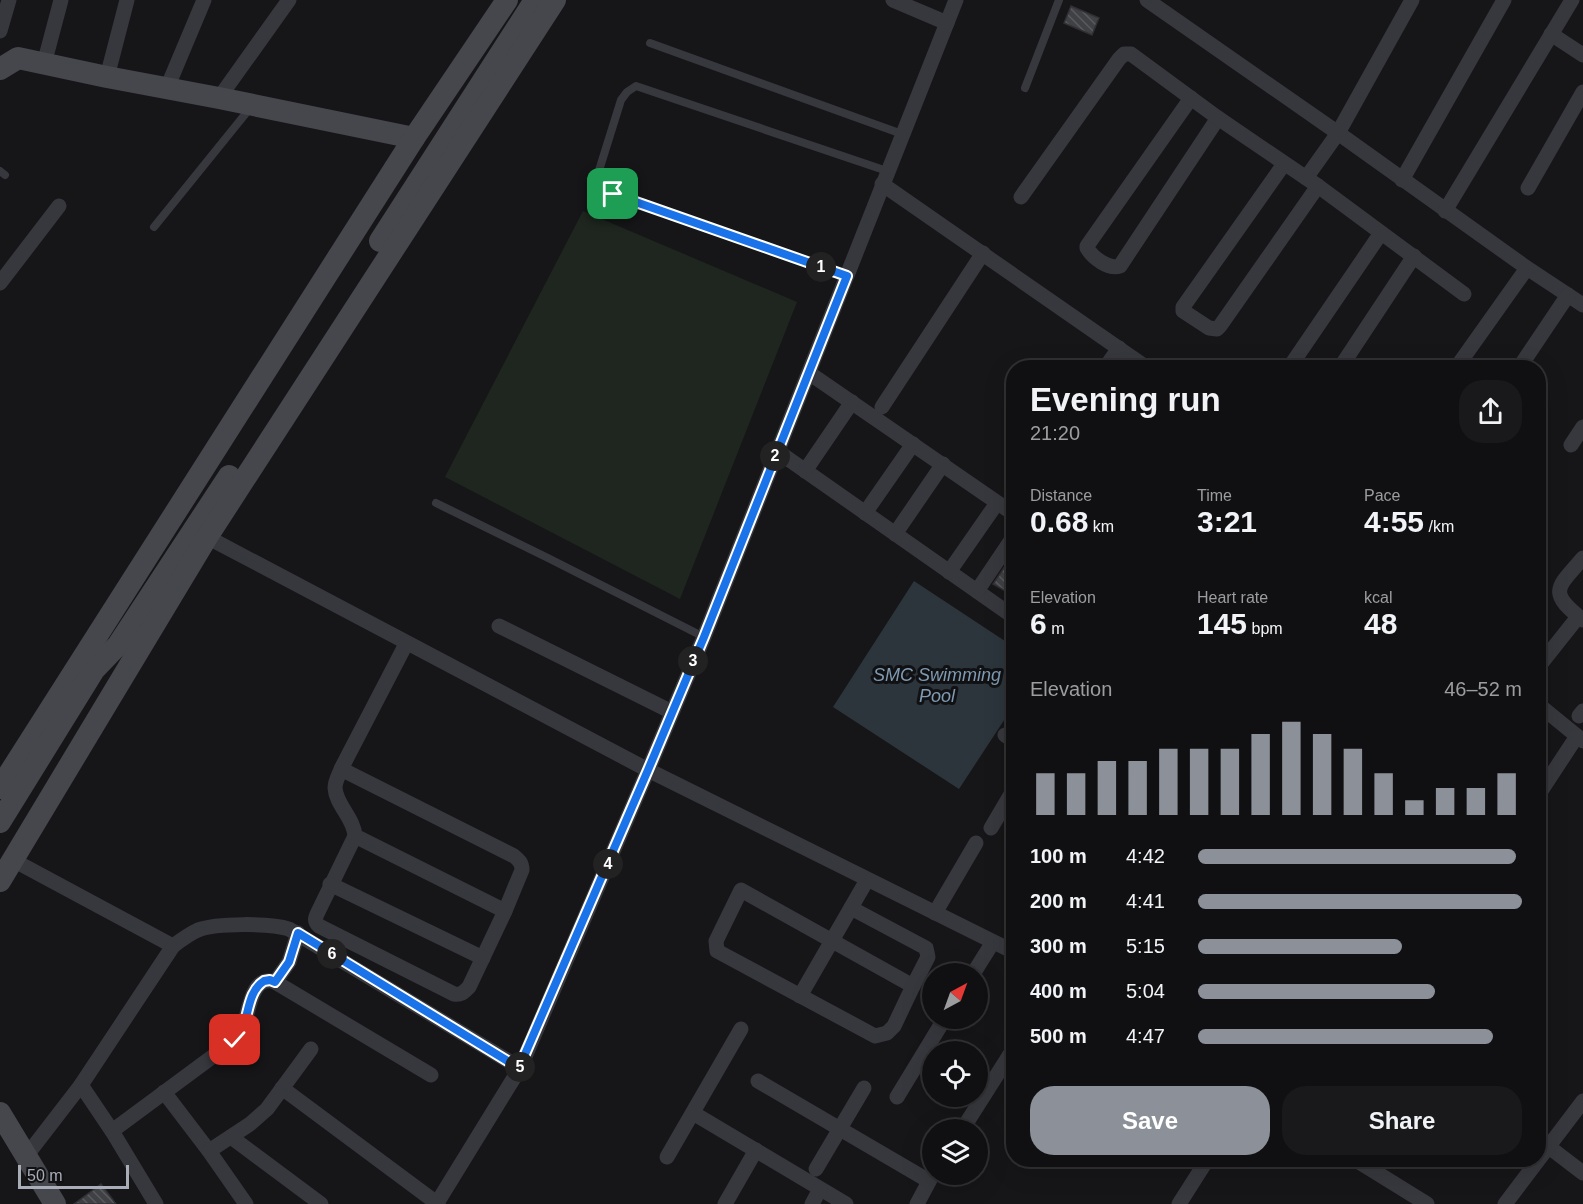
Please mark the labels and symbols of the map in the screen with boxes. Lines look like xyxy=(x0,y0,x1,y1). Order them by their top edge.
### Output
pin xyxy=(587,168,638,219)
pin: 1 xyxy=(806,252,836,282)
pin: 2 xyxy=(760,441,790,471)
pin: 3 xyxy=(678,646,708,676)
water label: SMC Swimming Pool xyxy=(873,665,1001,706)
pin: 4 xyxy=(593,849,623,879)
pin: 6 xyxy=(317,939,347,969)
north arrow xyxy=(922,963,988,1029)
pin xyxy=(209,1014,260,1065)
pin: 5 xyxy=(505,1052,535,1082)
scale bar xyxy=(18,1162,129,1190)

